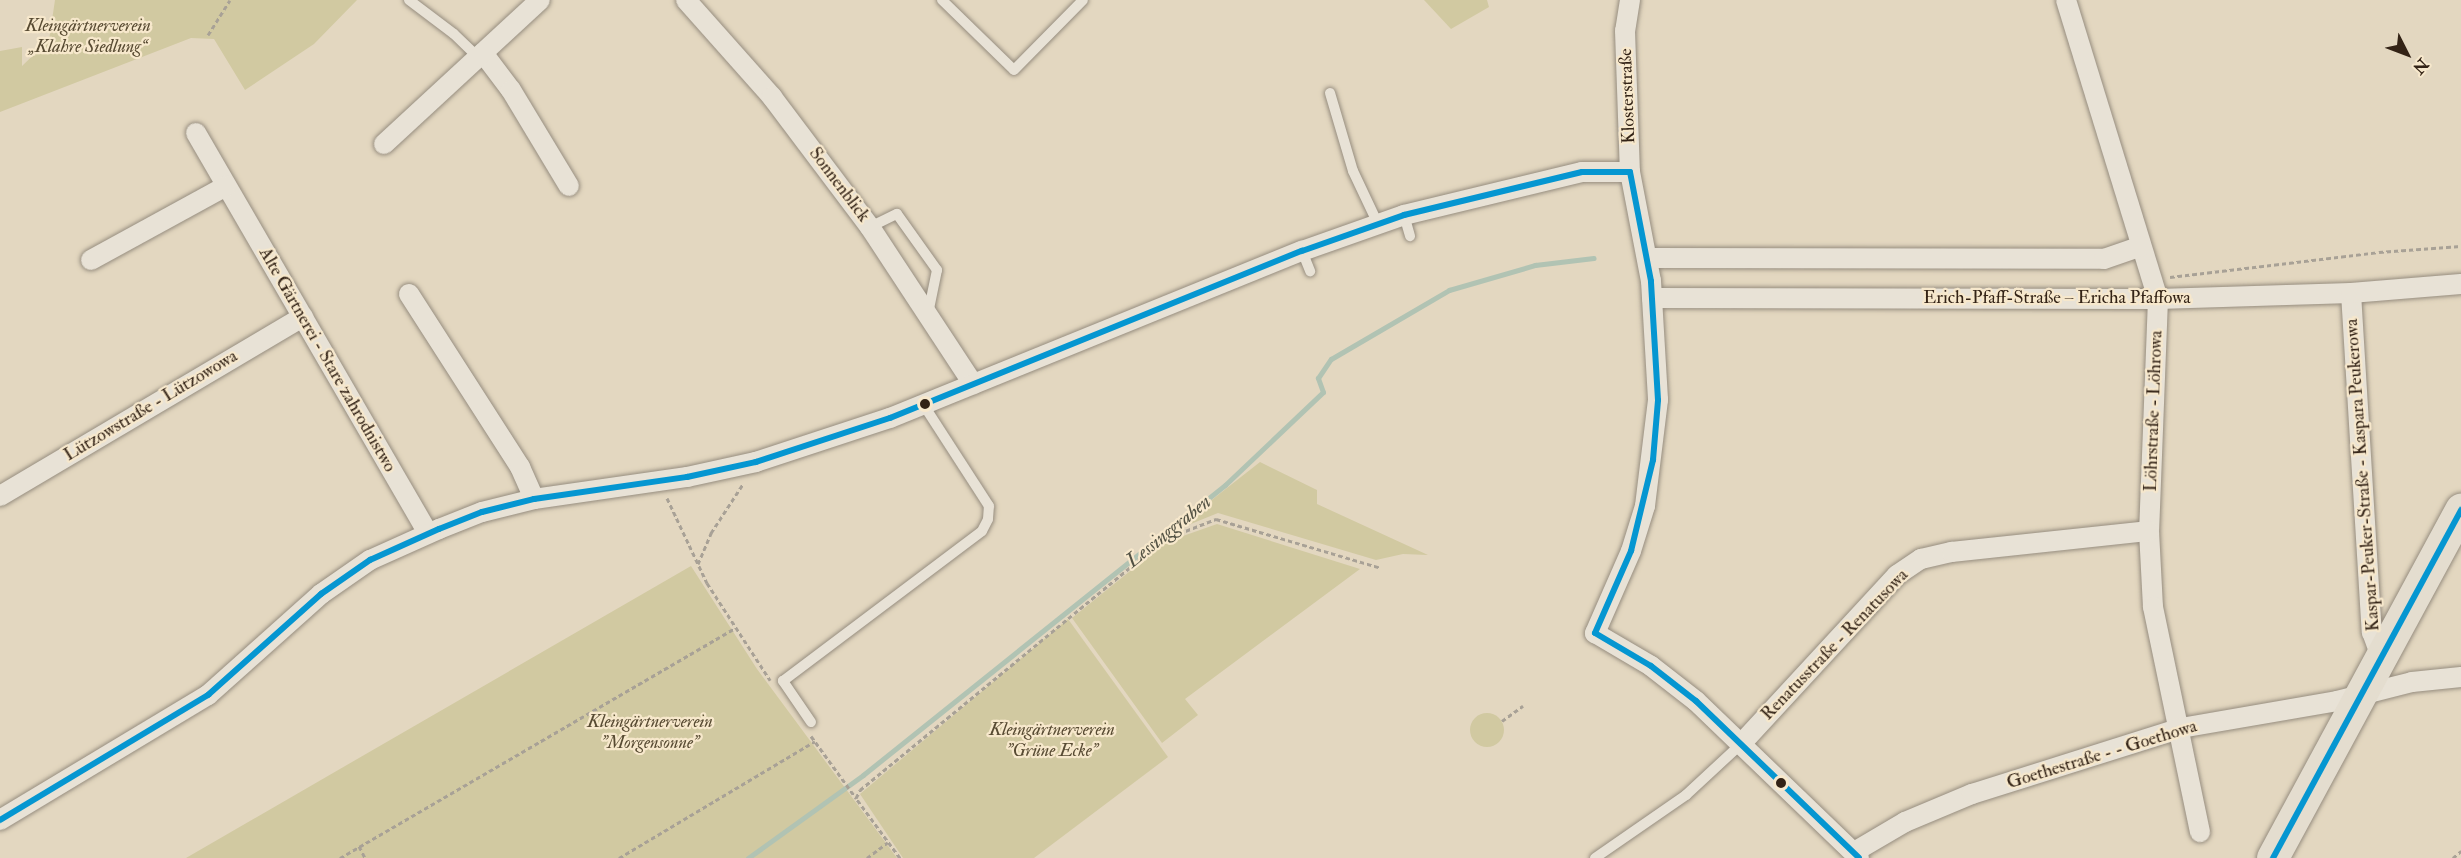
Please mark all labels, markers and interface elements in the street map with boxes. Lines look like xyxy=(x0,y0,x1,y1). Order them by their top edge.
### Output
park label: Kleingärtnerverein „Klahre Siedlung“ xyxy=(25,16,151,58)
north arrow xyxy=(2377,24,2437,84)
street label: Klosterstraße xyxy=(1616,48,1640,144)
text: N xyxy=(2408,54,2433,78)
street label: Sonnenblick xyxy=(804,143,874,227)
street label: Alte Gärtnerei - Stare zahrodnistwo xyxy=(254,244,400,476)
street label: Erich-Pfaff-Straße – Ericha Pfaffowa xyxy=(1923,287,2191,309)
street label: Kaspar-Peuker-Straße - Kaspara Peukerowa xyxy=(2341,318,2385,632)
street label: Löhrstraße - Löhrowa xyxy=(2140,330,2168,492)
street label: Lützowstraße - Lützowowa xyxy=(60,346,242,466)
unlabelled marker xyxy=(919,398,931,410)
water label: Lessinggraben xyxy=(1121,489,1215,573)
street label: Renatusstraße - Renatusowa xyxy=(1757,565,1913,725)
park label: Kleingärtnerverein "Morgensonne" xyxy=(587,712,713,754)
street label: Goethestraße - - Goethowa xyxy=(2004,716,2200,794)
park label: Kleingärtnerverein "Grüne Ecke" xyxy=(989,720,1115,762)
unlabelled marker xyxy=(1775,777,1787,789)

